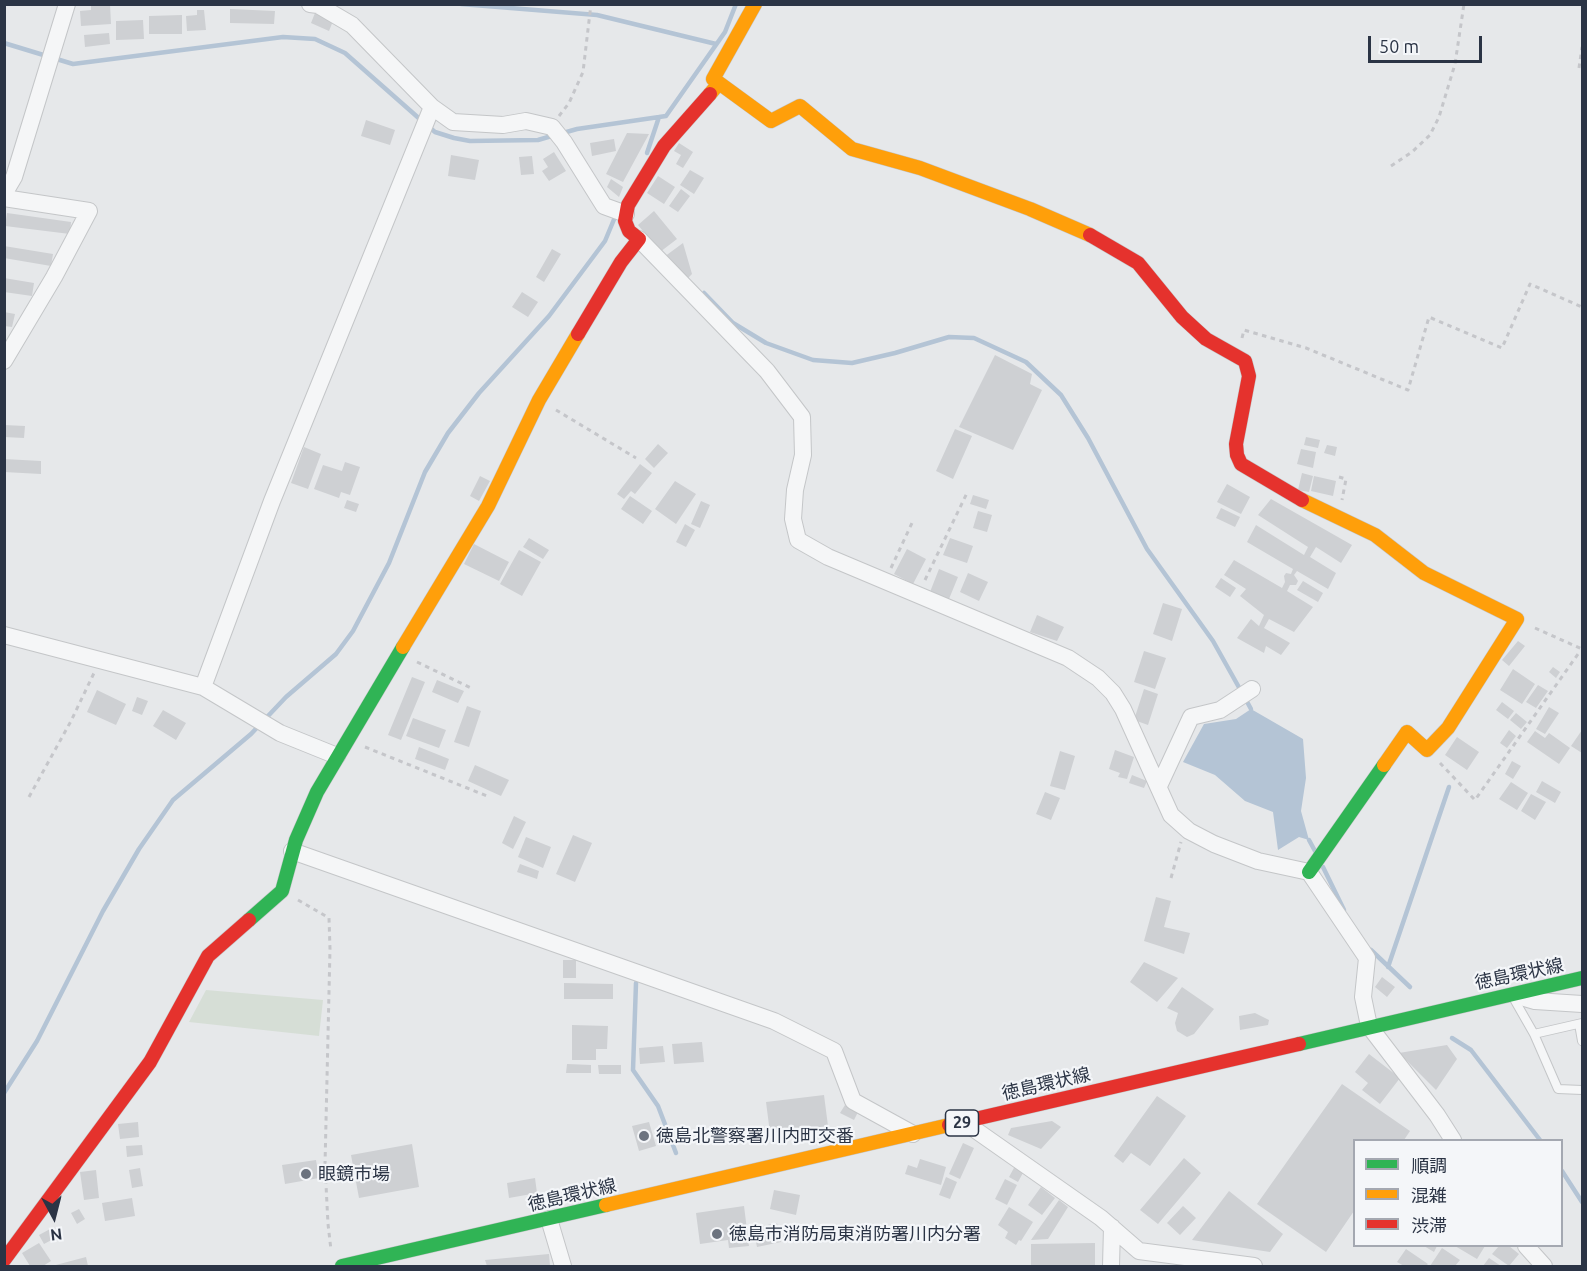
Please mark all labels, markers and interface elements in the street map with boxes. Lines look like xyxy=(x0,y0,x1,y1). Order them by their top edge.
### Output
scale bar xyxy=(1371,24,1485,62)
text: 50 m xyxy=(1379,36,1419,56)
street label: 徳島環状線 xyxy=(1473,954,1565,994)
street label: 徳島環状線 xyxy=(1000,1063,1092,1105)
road number: 29 xyxy=(946,1110,978,1136)
place label: 徳島北警察署川内町交番 xyxy=(656,1125,854,1147)
marker: 徳島北警察署川内町交番 xyxy=(637,1129,651,1143)
legend xyxy=(1353,1139,1563,1247)
text: 順調 xyxy=(1411,1155,1447,1175)
place label: 眼鏡市場 xyxy=(318,1163,390,1185)
marker: 眼鏡市場 xyxy=(299,1167,313,1181)
street label: 徳島環状線 xyxy=(526,1174,618,1216)
text: 混雑 xyxy=(1411,1185,1447,1205)
north arrow xyxy=(24,1187,84,1247)
text: 渋滞 xyxy=(1411,1215,1447,1235)
place label: 徳島市消防局東消防署川内分署 xyxy=(729,1223,981,1245)
text: N xyxy=(49,1225,63,1245)
marker: 徳島市消防局東消防署川内分署 xyxy=(710,1227,724,1241)

